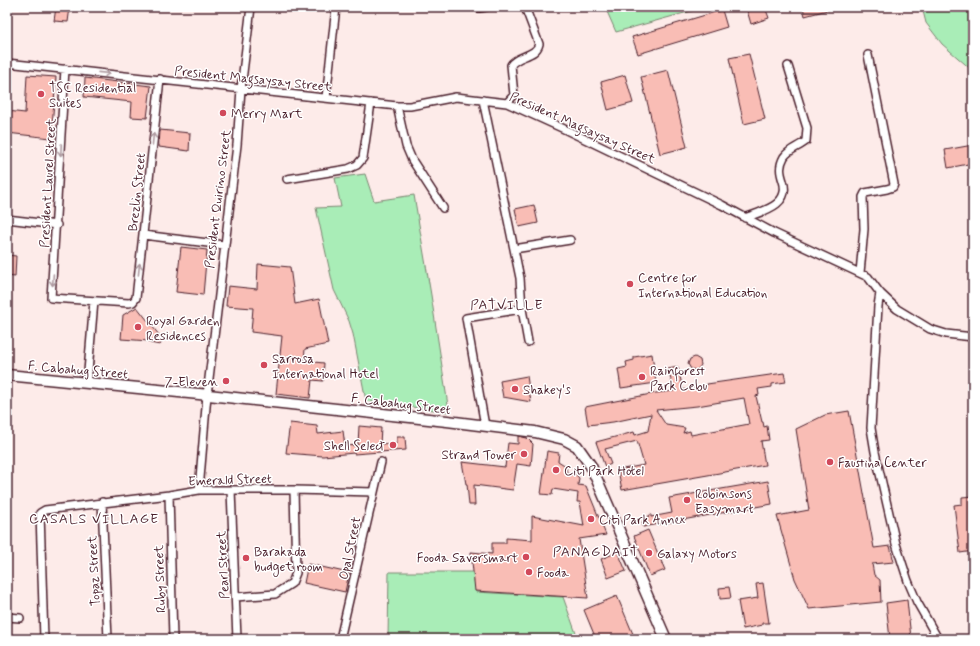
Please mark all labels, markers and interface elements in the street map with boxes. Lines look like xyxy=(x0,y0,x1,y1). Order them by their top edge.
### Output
street label: President Magsaysay Street xyxy=(173,63,333,98)
one-way arrow xyxy=(97,70,110,77)
place label: TSC Residential Suites xyxy=(49,80,136,112)
street label: President Magsaysay Street xyxy=(506,88,658,170)
marker: TSC Residential Suites xyxy=(36,89,46,99)
place label: Merry Mart xyxy=(231,106,303,123)
marker: Merry Mart xyxy=(218,108,228,118)
street label: President Laurel Street xyxy=(37,118,60,248)
street label: President Quirino Street xyxy=(202,129,235,269)
one-way arrow xyxy=(150,133,157,146)
one-way arrow xyxy=(57,143,64,156)
street label: Brezlin Street xyxy=(125,152,150,232)
one-way arrow xyxy=(135,262,143,275)
place label: Centre for International Education xyxy=(638,270,767,302)
one-way arrow xyxy=(49,273,56,286)
marker: Centre for International Education xyxy=(625,279,635,289)
district label: PATVILLE xyxy=(470,296,544,314)
place label: Royal Garden Residences xyxy=(146,313,219,345)
marker: Royal Garden Residences xyxy=(133,322,143,332)
place label: Sarrosa International Hotel xyxy=(272,351,379,383)
street label: F. Cabahug Street xyxy=(27,358,129,383)
marker: Sarrosa International Hotel xyxy=(259,360,269,370)
place label: Rainforest Park Cebu xyxy=(650,363,708,395)
marker: Rainforest Park Cebu xyxy=(637,372,647,382)
place label: 7-Eleven xyxy=(165,374,218,391)
marker: 7-Eleven xyxy=(221,376,231,386)
place label: Shakey's xyxy=(523,382,571,399)
marker: Shakey's xyxy=(510,384,520,394)
street label: F. Cabahug Street xyxy=(350,390,452,419)
place label: Shell Select xyxy=(324,438,385,455)
marker: Shell Select xyxy=(388,440,398,450)
place label: Strand Tower xyxy=(442,447,517,464)
marker: Strand Tower xyxy=(519,449,529,459)
place label: Faustina Center xyxy=(838,455,927,472)
marker: Faustina Center xyxy=(825,457,835,467)
place label: Citi Park Hotel xyxy=(564,463,644,480)
marker: Citi Park Hotel xyxy=(551,465,561,475)
street label: Emerald Street xyxy=(188,471,272,490)
place label: Robinsons Easymart xyxy=(695,486,754,518)
marker: Robinsons Easymart xyxy=(682,495,692,505)
district label: CASALS VILLAGE xyxy=(29,510,159,528)
place label: Citi Park Annex xyxy=(599,512,686,529)
marker: Citi Park Annex xyxy=(586,514,596,524)
street label: Opal Street xyxy=(336,515,365,581)
street label: Pearl Street xyxy=(213,530,234,599)
street label: Topaz Street xyxy=(84,535,105,607)
district label: PANAGDAIT xyxy=(553,543,639,561)
street label: Ruby Street xyxy=(151,544,170,613)
place label: Barakada budget room xyxy=(254,544,323,577)
place label: Galaxy Motors xyxy=(657,546,737,563)
marker: Galaxy Motors xyxy=(644,548,654,558)
place label: Fooda Saversmart xyxy=(417,550,518,567)
marker: Fooda Saversmart xyxy=(521,552,531,562)
marker: Barakada budget room xyxy=(241,553,251,563)
place label: Fooda xyxy=(537,565,569,582)
marker: Fooda xyxy=(524,567,534,577)

